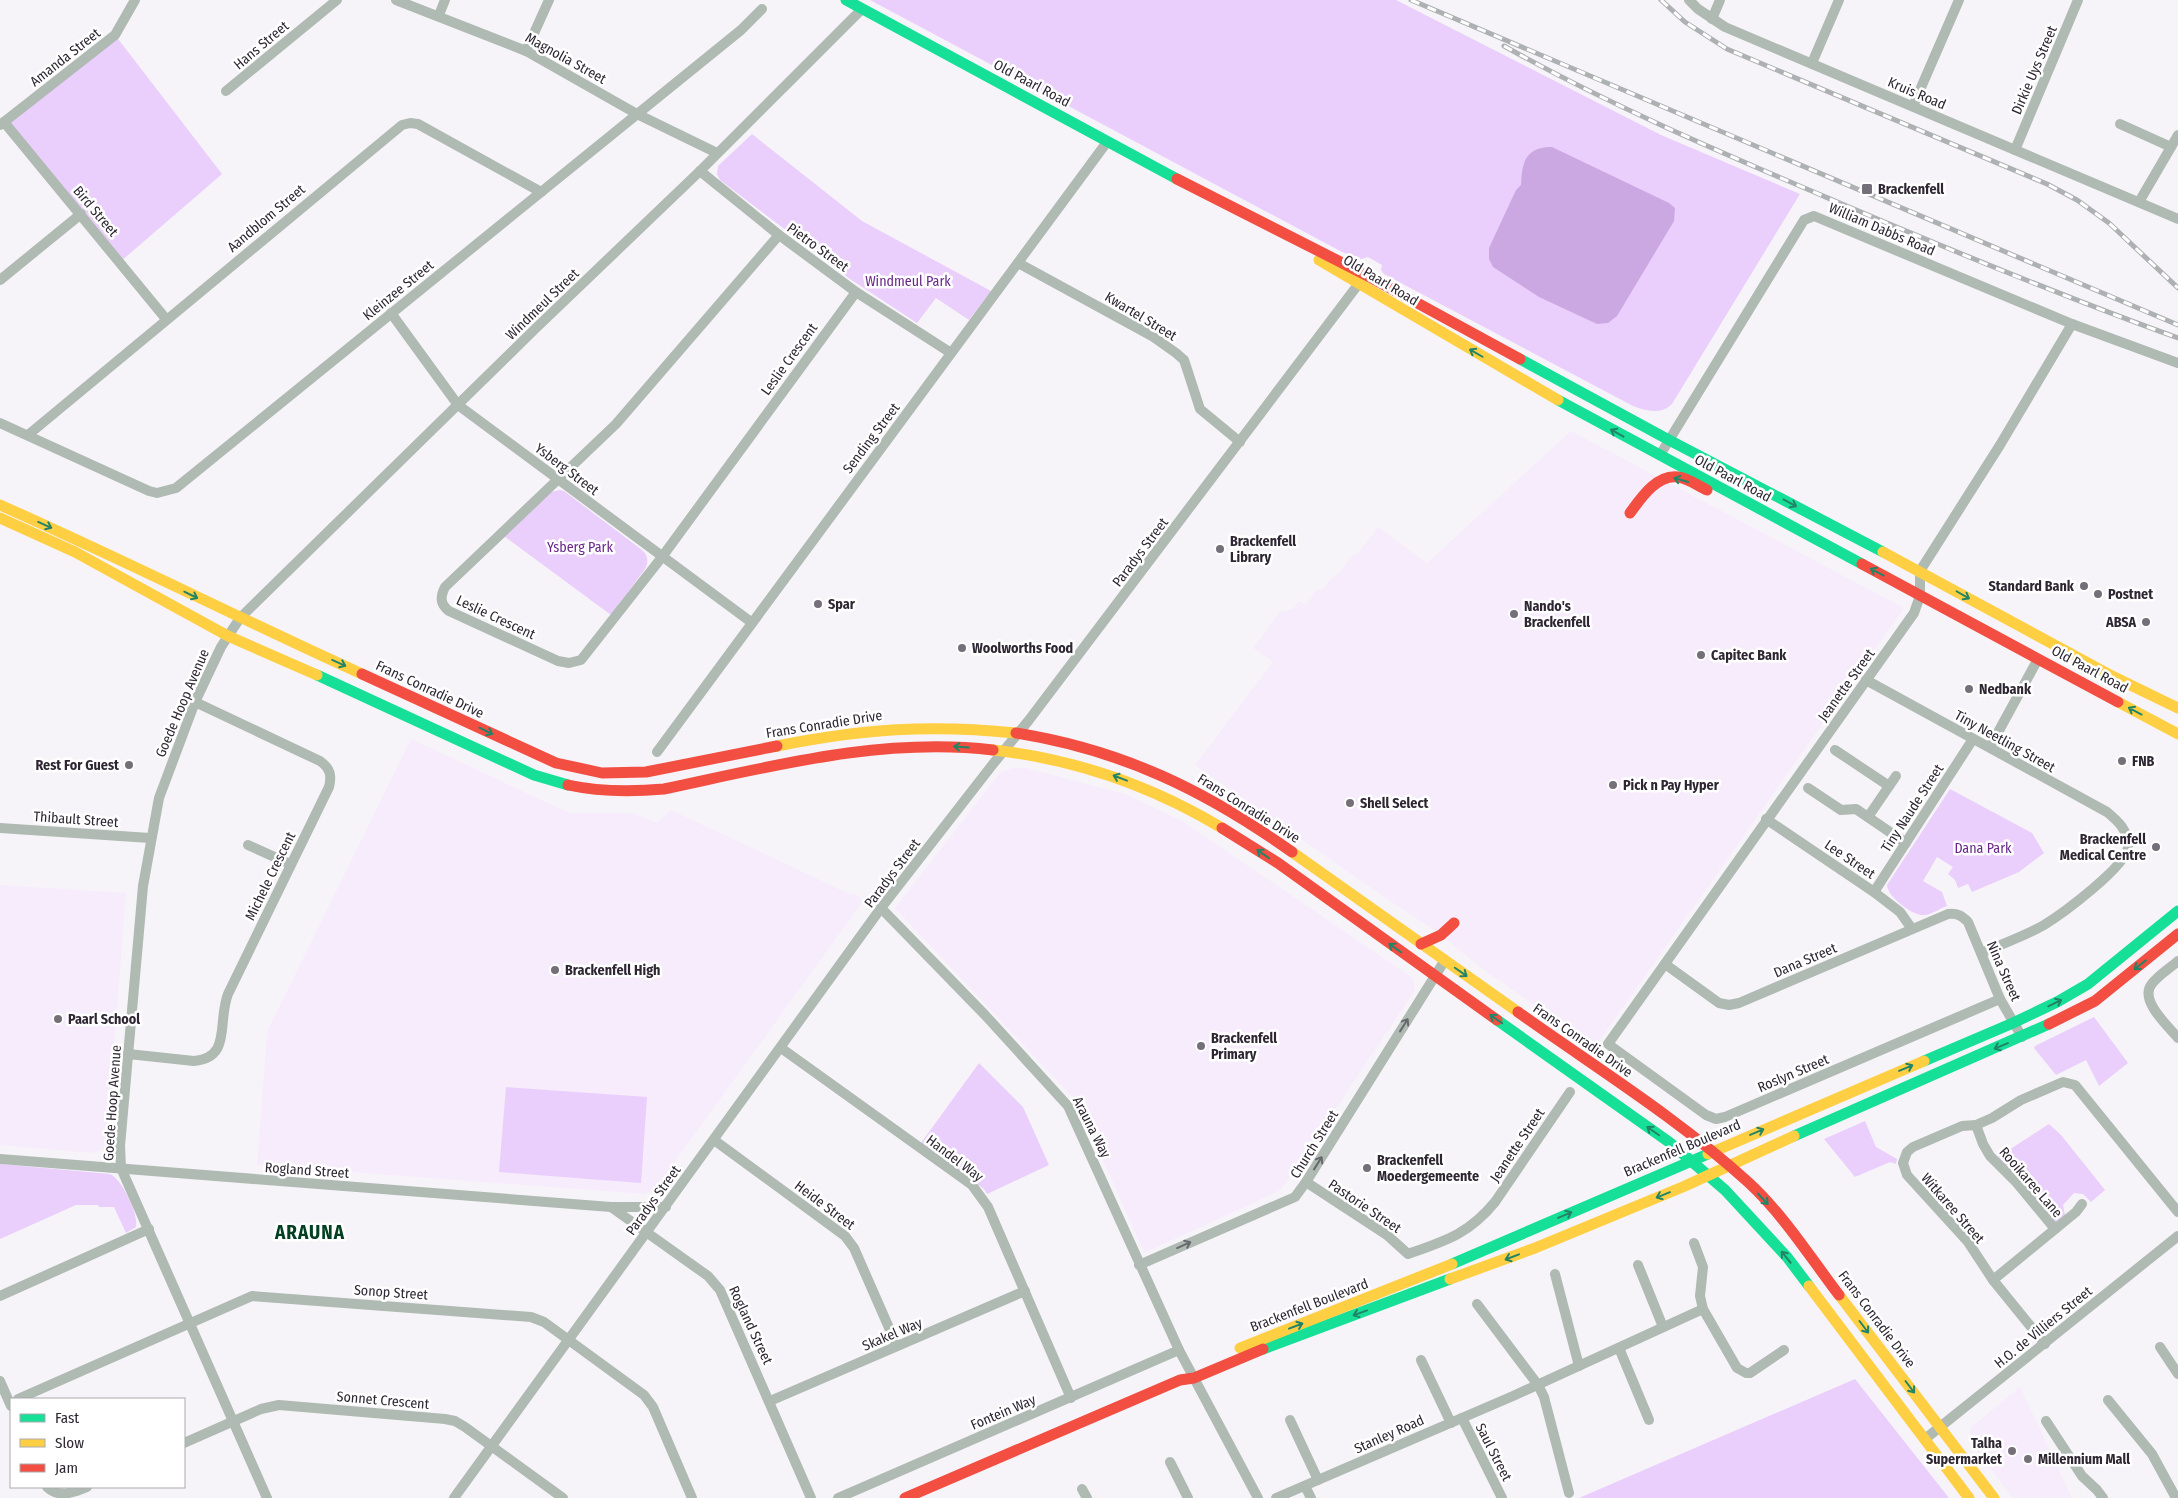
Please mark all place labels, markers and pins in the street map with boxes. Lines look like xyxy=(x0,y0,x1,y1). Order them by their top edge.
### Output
place label: Brackenfell xyxy=(1878,181,1944,198)
marker: Brackenfell xyxy=(1860,182,1874,196)
place label: Brackenfell Library xyxy=(1230,533,1296,566)
marker: Brackenfell Library xyxy=(1214,543,1226,555)
place label: Standard Bank xyxy=(1989,578,2075,595)
marker: Standard Bank xyxy=(2078,580,2090,592)
place label: Postnet xyxy=(2108,586,2154,603)
marker: Postnet xyxy=(2092,588,2104,600)
place label: Spar xyxy=(828,596,856,613)
marker: Spar xyxy=(812,598,824,610)
place label: Nando's Brackenfell xyxy=(1524,598,1590,631)
marker: Nando's Brackenfell xyxy=(1508,608,1520,620)
place label: ABSA xyxy=(2105,614,2136,631)
marker: ABSA xyxy=(2140,616,2152,628)
place label: Woolworths Food xyxy=(972,640,1073,657)
marker: Woolworths Food xyxy=(956,642,968,654)
place label: Capitec Bank xyxy=(1711,647,1787,664)
marker: Capitec Bank xyxy=(1695,649,1707,661)
place label: Nedbank xyxy=(1979,681,2032,698)
marker: Nedbank xyxy=(1963,683,1975,695)
place label: FNB xyxy=(2132,753,2155,770)
marker: FNB xyxy=(2116,755,2128,767)
place label: Rest For Guest xyxy=(35,757,120,774)
marker: Rest For Guest xyxy=(123,759,135,771)
place label: Pick n Pay Hyper xyxy=(1623,777,1720,794)
marker: Pick n Pay Hyper xyxy=(1607,779,1619,791)
place label: Shell Select xyxy=(1360,795,1430,812)
marker: Shell Select xyxy=(1344,797,1356,809)
place label: Brackenfell Medical Centre xyxy=(2060,831,2146,864)
marker: Brackenfell Medical Centre xyxy=(2150,841,2162,853)
place label: Brackenfell High xyxy=(565,962,660,979)
marker: Brackenfell High xyxy=(549,964,561,976)
place label: Paarl School xyxy=(68,1011,140,1028)
marker: Paarl School xyxy=(52,1013,64,1025)
place label: Brackenfell Primary xyxy=(1211,1030,1277,1063)
marker: Brackenfell Primary xyxy=(1195,1040,1207,1052)
place label: Brackenfell Moedergemeente xyxy=(1377,1152,1479,1185)
marker: Brackenfell Moedergemeente xyxy=(1361,1162,1373,1174)
place label: Talha Supermarket xyxy=(1926,1435,2003,1468)
marker: Talha Supermarket xyxy=(2006,1445,2018,1457)
place label: Millennium Mall xyxy=(2038,1451,2130,1468)
marker: Millennium Mall xyxy=(2022,1453,2034,1465)

